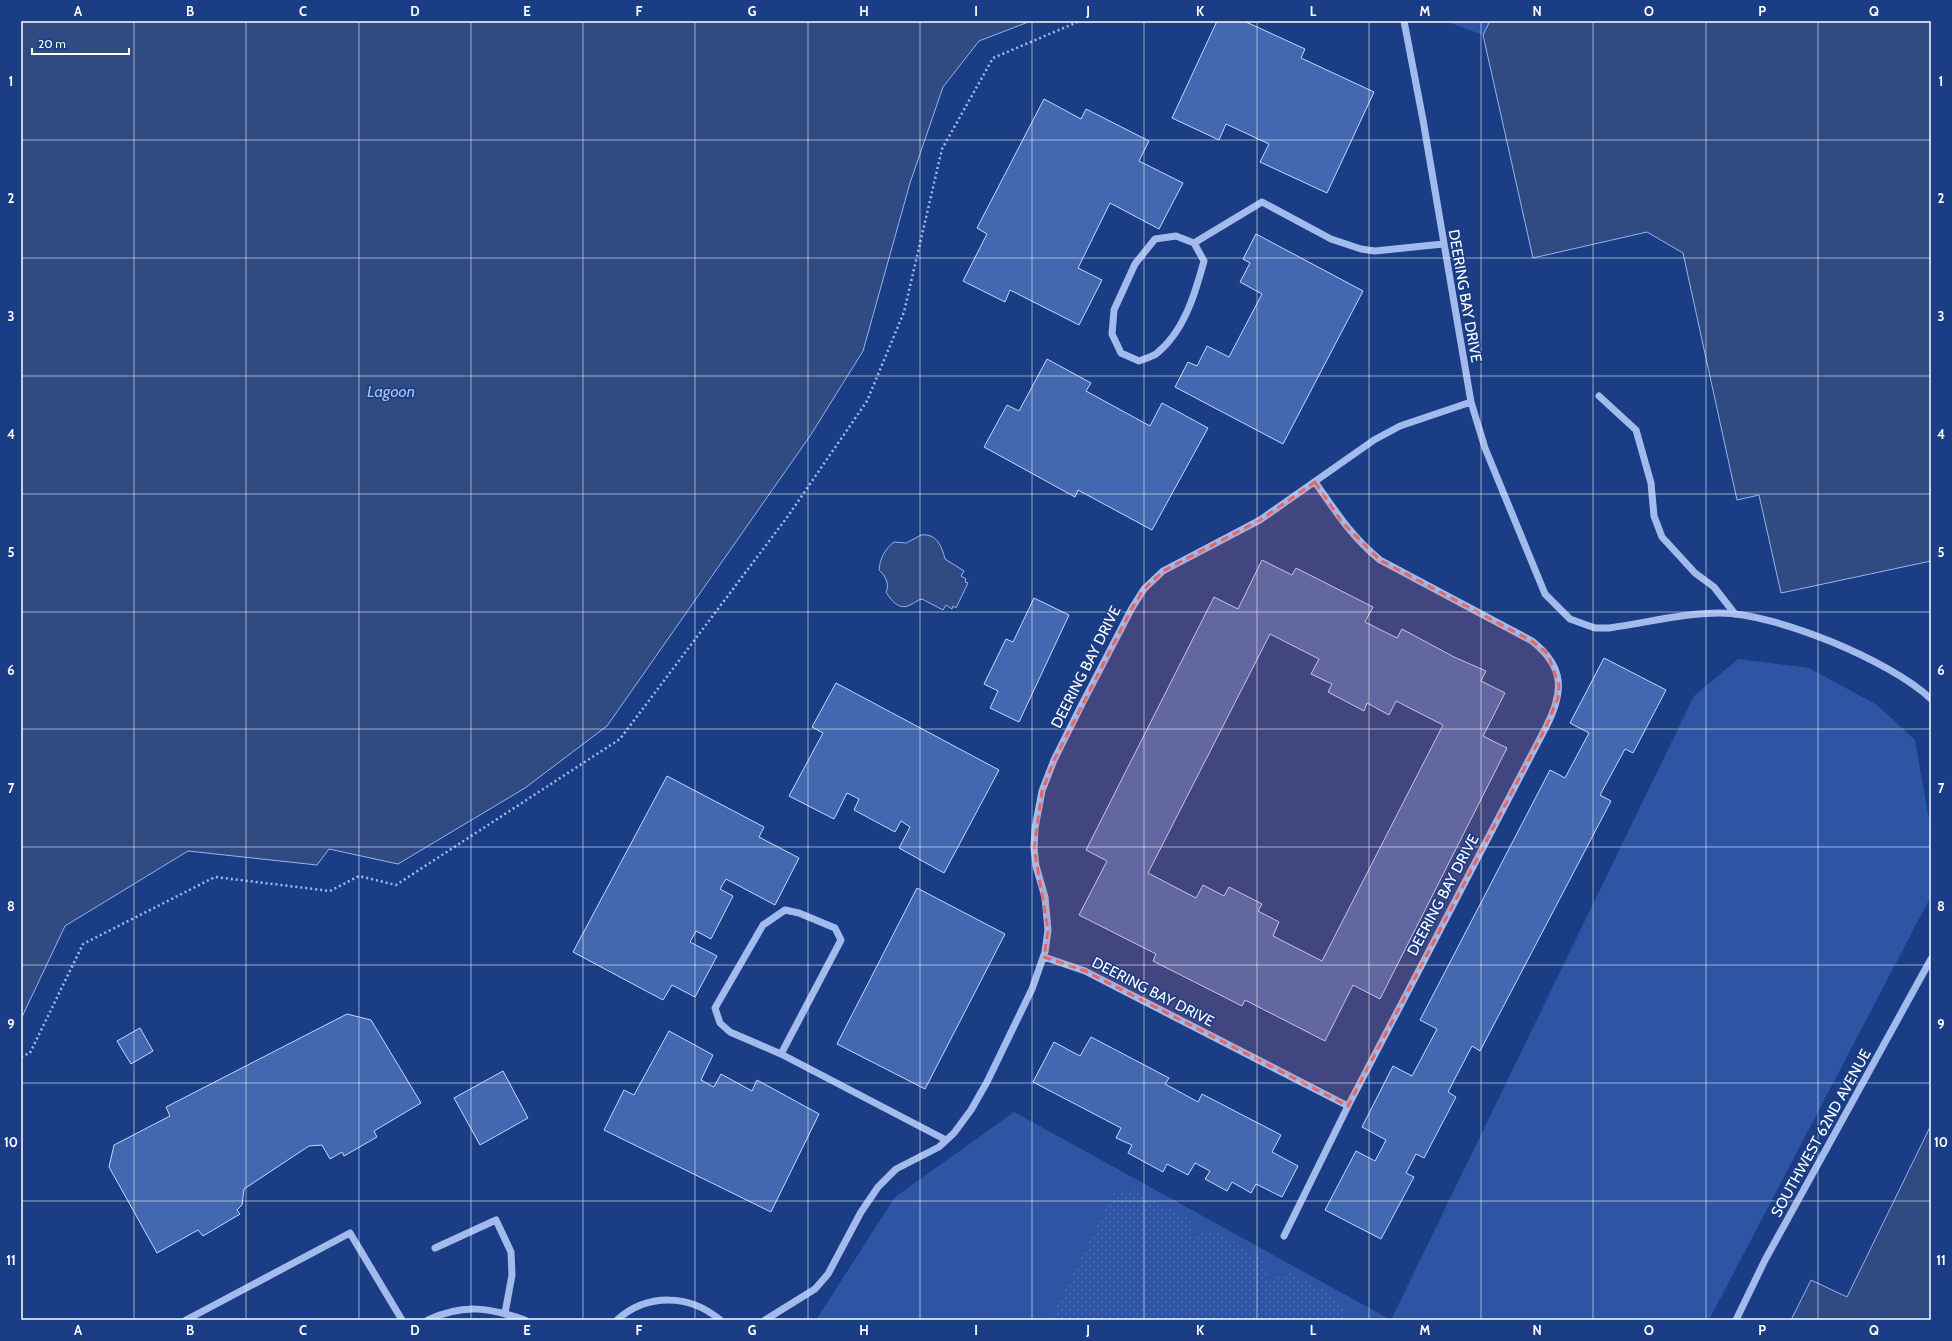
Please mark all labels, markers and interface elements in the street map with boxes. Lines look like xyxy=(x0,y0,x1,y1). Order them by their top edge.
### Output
text: A xyxy=(74,3,83,19)
text: B xyxy=(186,3,194,19)
text: C xyxy=(299,3,307,19)
text: D xyxy=(410,3,420,19)
text: E xyxy=(523,3,531,19)
text: F xyxy=(636,3,643,19)
text: G xyxy=(748,3,757,19)
text: H xyxy=(859,3,869,19)
text: I xyxy=(974,3,978,19)
text: J xyxy=(1085,3,1090,19)
text: K xyxy=(1196,3,1205,19)
text: L xyxy=(1310,3,1317,19)
text: M xyxy=(1420,3,1431,19)
text: N xyxy=(1532,3,1542,19)
text: O xyxy=(1644,3,1654,19)
text: P xyxy=(1758,3,1766,19)
text: Q xyxy=(1869,3,1879,19)
scale bar xyxy=(32,30,129,56)
text: 20 m xyxy=(38,36,66,51)
text: 1 xyxy=(9,73,13,89)
text: 1 xyxy=(1939,73,1943,89)
text: 2 xyxy=(8,190,15,206)
text: 2 xyxy=(1938,190,1945,206)
street label: DEERING BAY DRIVE xyxy=(1444,228,1486,364)
text: 3 xyxy=(7,308,15,324)
text: 3 xyxy=(1937,308,1945,324)
water label: Lagoon xyxy=(367,382,415,401)
text: 4 xyxy=(7,426,15,442)
text: 4 xyxy=(1937,426,1945,442)
text: 5 xyxy=(8,544,15,560)
text: 5 xyxy=(1938,544,1945,560)
street label: DEERING BAY DRIVE xyxy=(1047,603,1125,731)
text: 6 xyxy=(7,662,15,678)
text: 6 xyxy=(1937,662,1945,678)
text: 7 xyxy=(8,780,15,796)
text: 7 xyxy=(1938,780,1945,796)
street label: DEERING BAY DRIVE xyxy=(1403,831,1483,959)
text: 8 xyxy=(7,898,15,914)
text: 8 xyxy=(1937,898,1945,914)
street label: DEERING BAY DRIVE xyxy=(1089,953,1217,1031)
text: 9 xyxy=(7,1016,15,1032)
text: 9 xyxy=(1937,1016,1945,1032)
street label: SOUTHWEST 62ND AVENUE xyxy=(1767,1046,1875,1220)
text: 10 xyxy=(4,1134,18,1150)
text: 10 xyxy=(1934,1134,1948,1150)
text: 11 xyxy=(6,1252,16,1268)
text: 11 xyxy=(1936,1252,1946,1268)
text: A xyxy=(74,1322,83,1338)
text: B xyxy=(186,1322,194,1338)
text: C xyxy=(299,1322,307,1338)
text: D xyxy=(410,1322,420,1338)
text: E xyxy=(523,1322,531,1338)
text: F xyxy=(636,1322,643,1338)
text: G xyxy=(748,1322,757,1338)
text: H xyxy=(859,1322,869,1338)
text: I xyxy=(974,1322,978,1338)
text: J xyxy=(1085,1322,1090,1338)
text: K xyxy=(1196,1322,1205,1338)
text: L xyxy=(1310,1322,1317,1338)
text: M xyxy=(1420,1322,1431,1338)
text: N xyxy=(1532,1322,1542,1338)
text: O xyxy=(1644,1322,1654,1338)
text: P xyxy=(1758,1322,1766,1338)
text: Q xyxy=(1869,1322,1879,1338)

